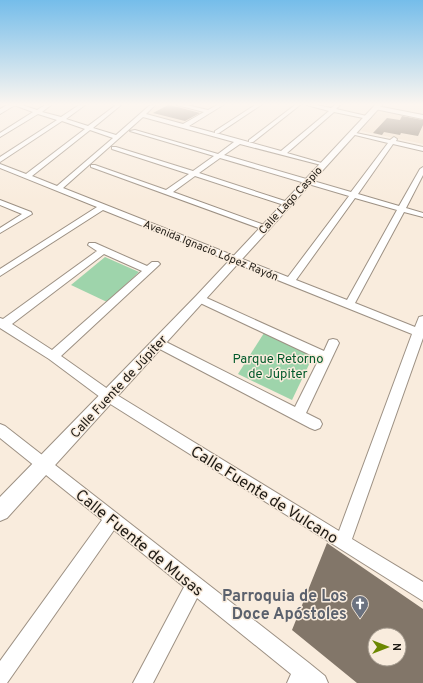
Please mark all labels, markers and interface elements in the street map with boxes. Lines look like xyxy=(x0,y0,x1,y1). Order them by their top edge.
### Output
street label: Calle Lago Caspio xyxy=(256,164,326,237)
street label: Avenida Ignacio López Rayón xyxy=(141,217,280,284)
street label: Calle Fuente de Júpiter xyxy=(68,333,171,442)
park label: Parque Retorno de Júpiter xyxy=(232,352,324,383)
street label: Calle Fuente de Vulcano xyxy=(186,442,342,549)
street label: Calle Fuente de Musas xyxy=(71,486,207,601)
place label: Parroquia de Los Doce Apóstoles xyxy=(222,587,347,625)
church icon: Parroquia de Los Doce Apóstoles xyxy=(350,594,370,619)
north arrow xyxy=(367,627,407,667)
text: N xyxy=(389,643,403,651)

